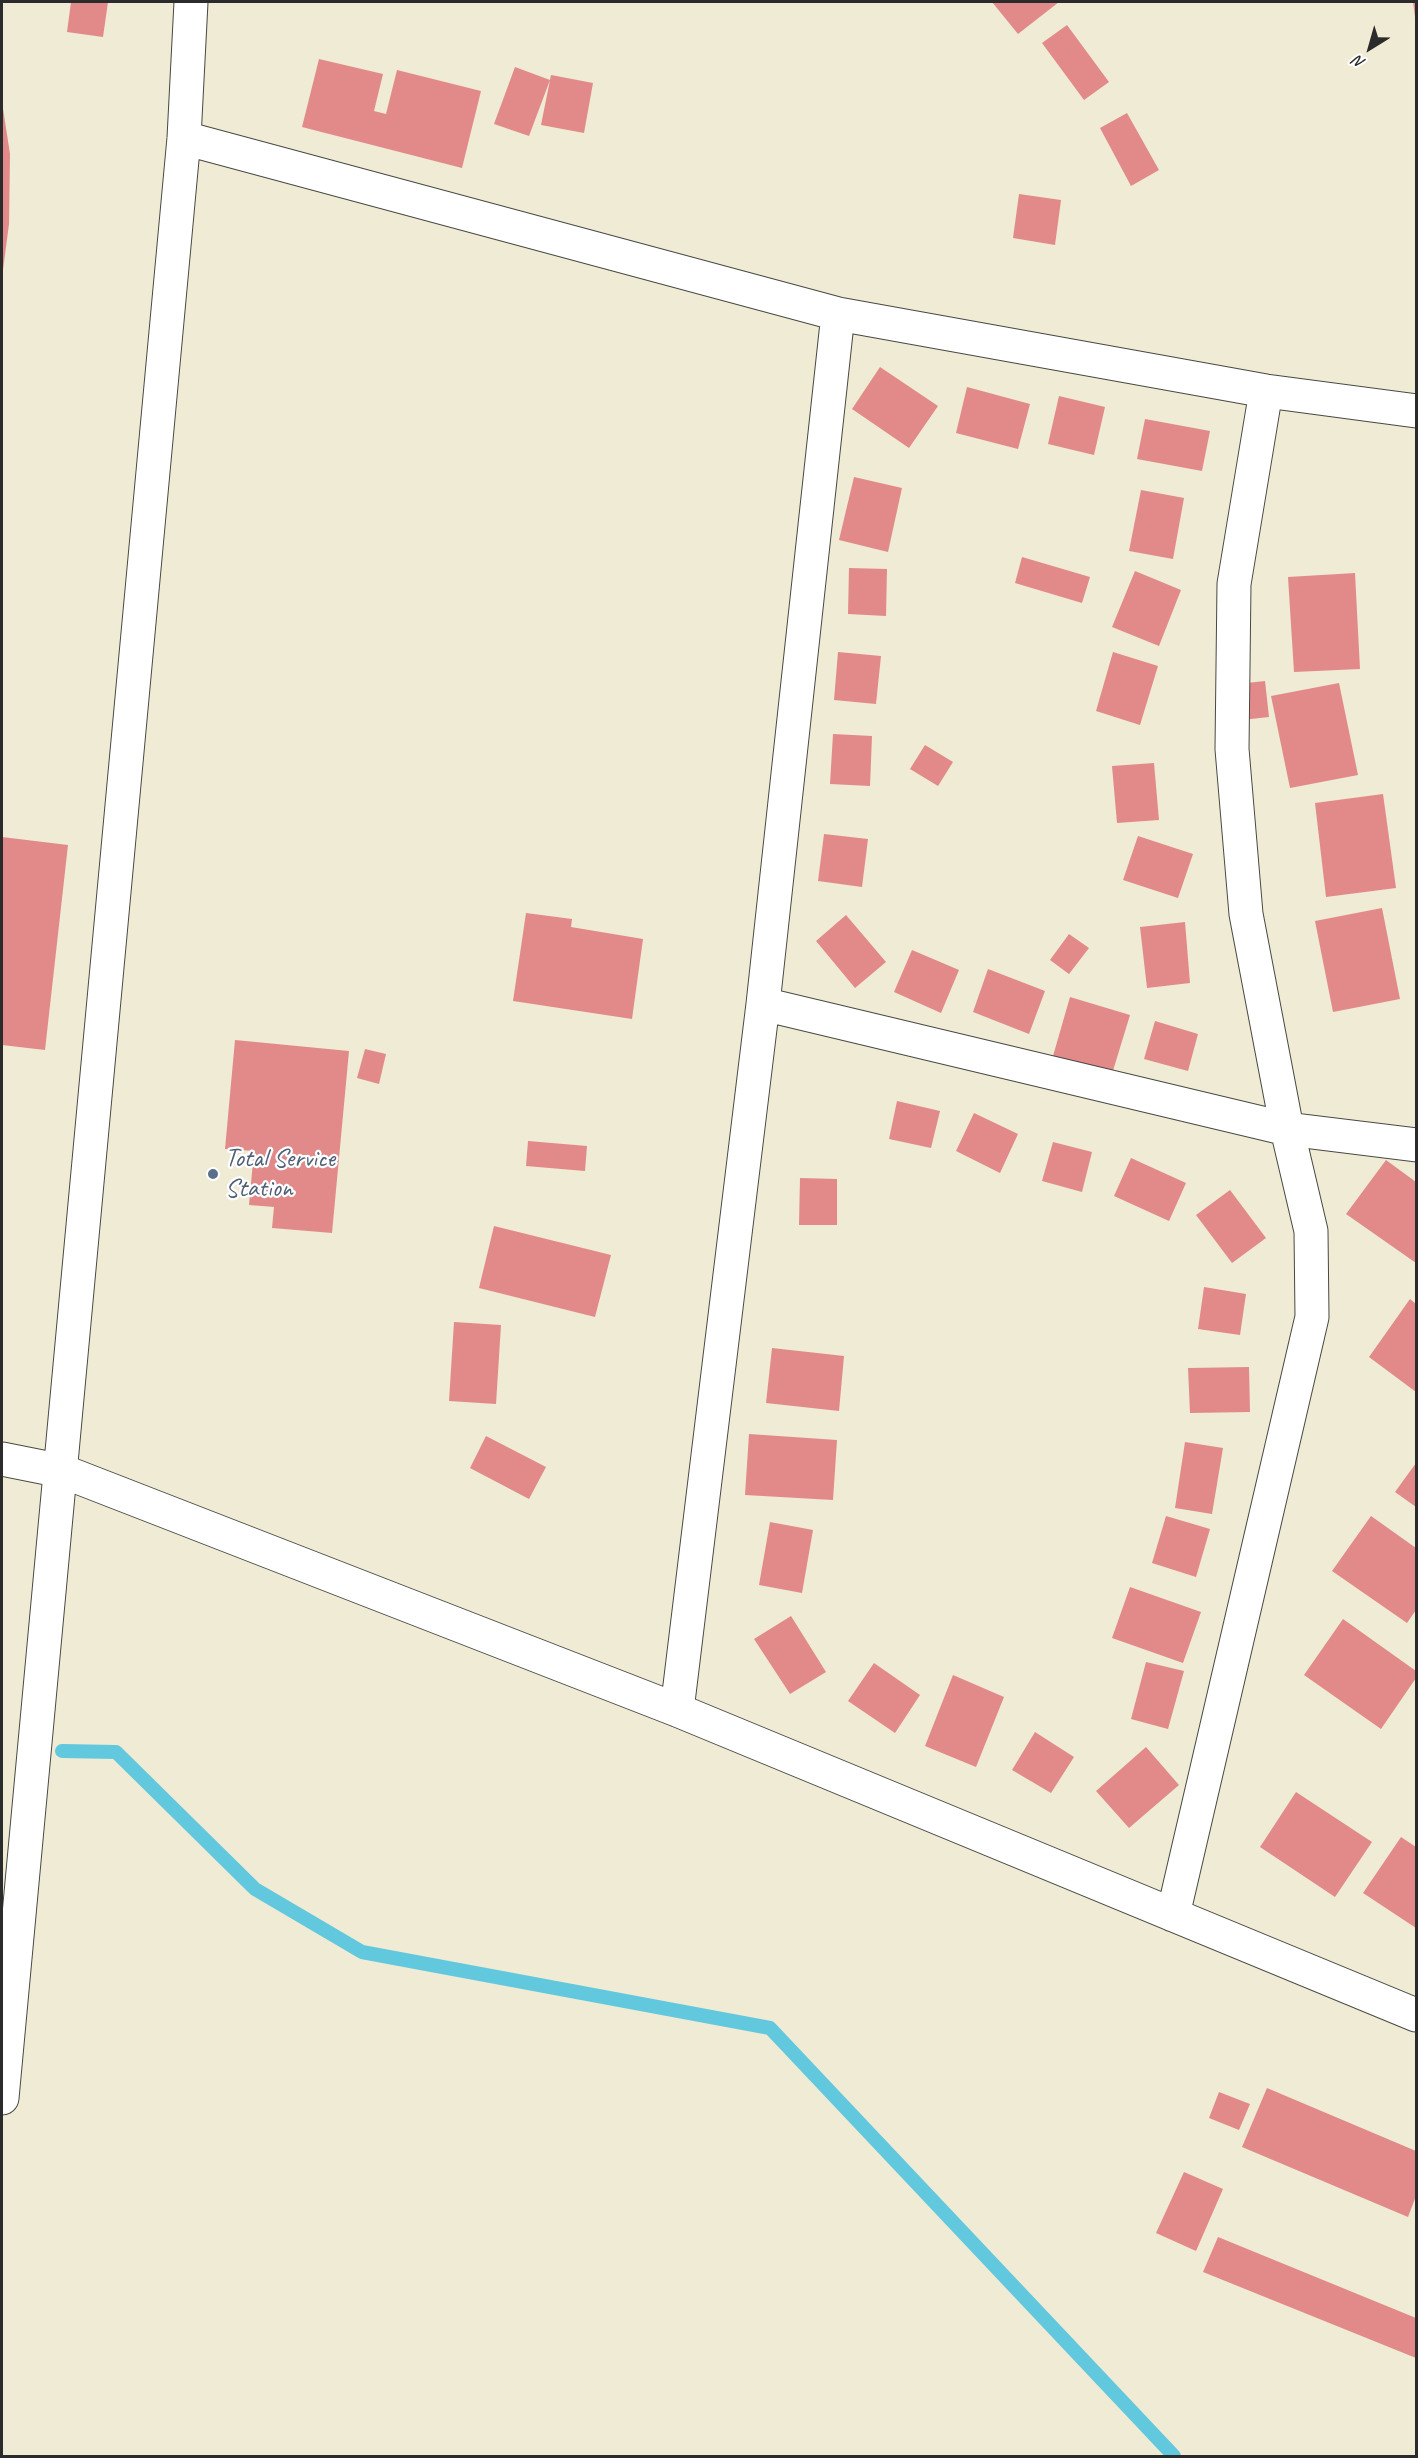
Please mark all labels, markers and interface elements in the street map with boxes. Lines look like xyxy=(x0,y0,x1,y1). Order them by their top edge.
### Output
north arrow xyxy=(1340,18,1400,78)
text: N xyxy=(1349,51,1369,73)
place label: Total Service Station xyxy=(225,1143,335,1204)
marker: Total Service Station xyxy=(206,1167,220,1181)

